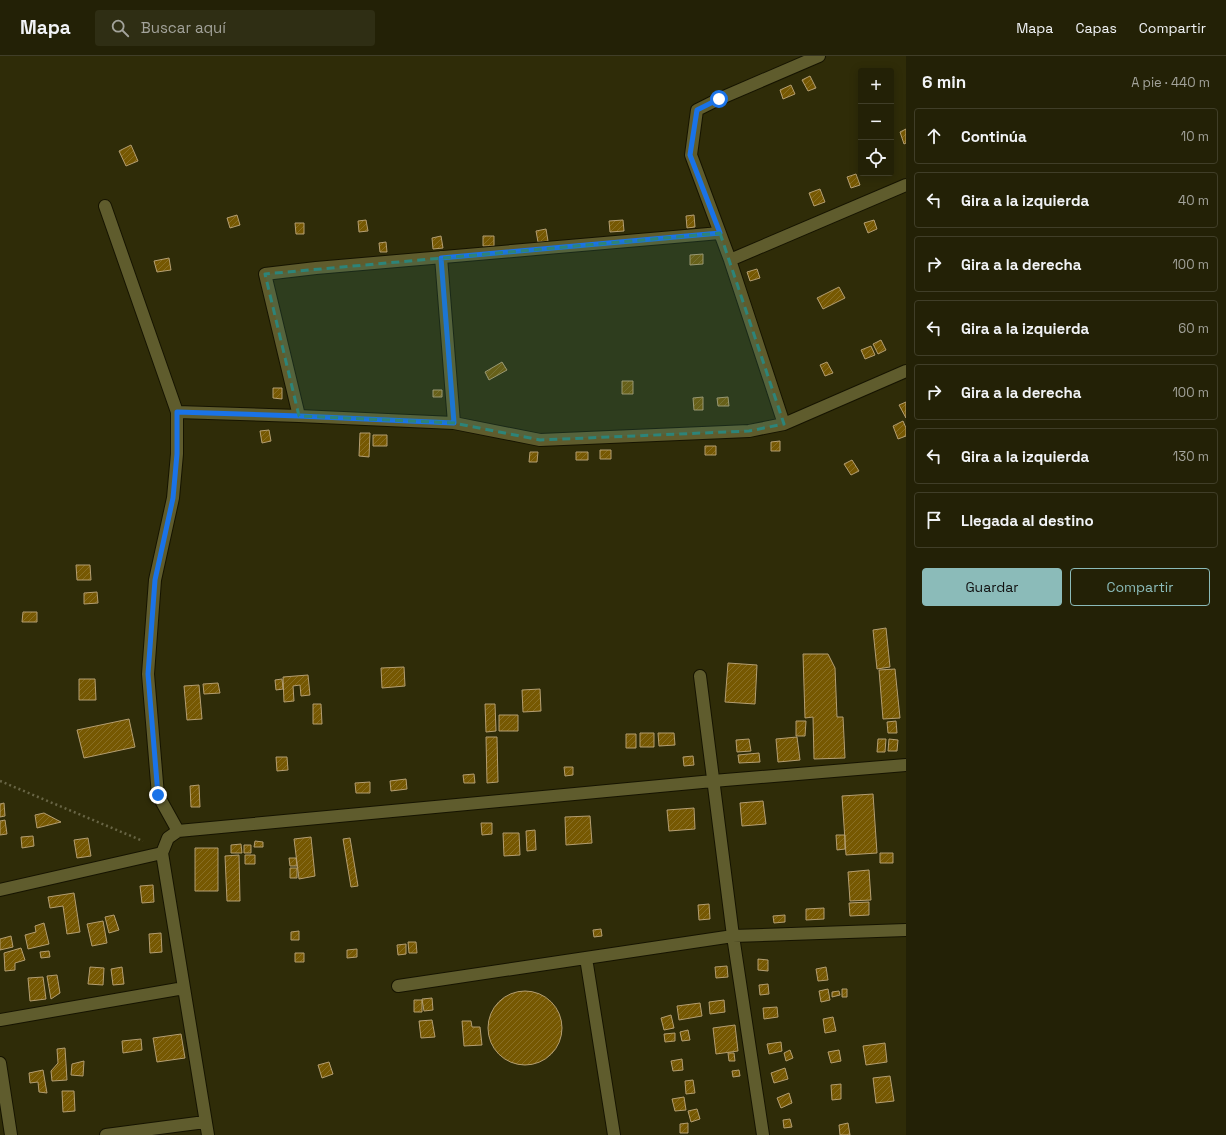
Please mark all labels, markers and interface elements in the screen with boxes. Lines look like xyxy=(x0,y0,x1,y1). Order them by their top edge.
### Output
search box xyxy=(95,10,375,46)
text: Mapa xyxy=(20,15,71,40)
icon: search xyxy=(109,17,131,39)
text: Buscar aquí xyxy=(141,18,226,37)
text: Mapa xyxy=(1016,19,1053,37)
text: Capas xyxy=(1075,19,1117,37)
text: Compartir xyxy=(1139,19,1206,37)
map controls xyxy=(858,68,894,176)
button: + xyxy=(858,68,894,104)
text: 6 min xyxy=(922,71,966,93)
text: A pie · 440 m xyxy=(1131,74,1210,91)
route start xyxy=(710,90,728,108)
button: − xyxy=(858,104,894,140)
icon: ahead xyxy=(923,125,945,147)
text: Continúa xyxy=(961,127,1027,146)
text: 10 m xyxy=(1181,128,1209,145)
button: locate xyxy=(858,140,894,176)
icon: left xyxy=(923,189,945,211)
text: Gira a la izquierda xyxy=(961,191,1089,210)
text: 40 m xyxy=(1178,192,1209,209)
icon: right xyxy=(923,253,945,275)
text: Gira a la derecha xyxy=(961,255,1081,274)
text: 100 m xyxy=(1172,256,1209,273)
icon: left xyxy=(923,317,945,339)
text: Gira a la izquierda xyxy=(961,319,1089,338)
text: 60 m xyxy=(1178,320,1209,337)
icon: right xyxy=(923,381,945,403)
text: Gira a la derecha xyxy=(961,383,1081,402)
text: 100 m xyxy=(1172,384,1209,401)
icon: left xyxy=(923,445,945,467)
text: Gira a la izquierda xyxy=(961,447,1089,466)
text: 130 m xyxy=(1173,448,1209,465)
icon: arrive xyxy=(923,509,945,531)
text: Llegada al destino xyxy=(961,511,1094,530)
button: Guardar xyxy=(922,568,1062,606)
button: Compartir xyxy=(1070,568,1210,606)
route end xyxy=(149,786,167,804)

